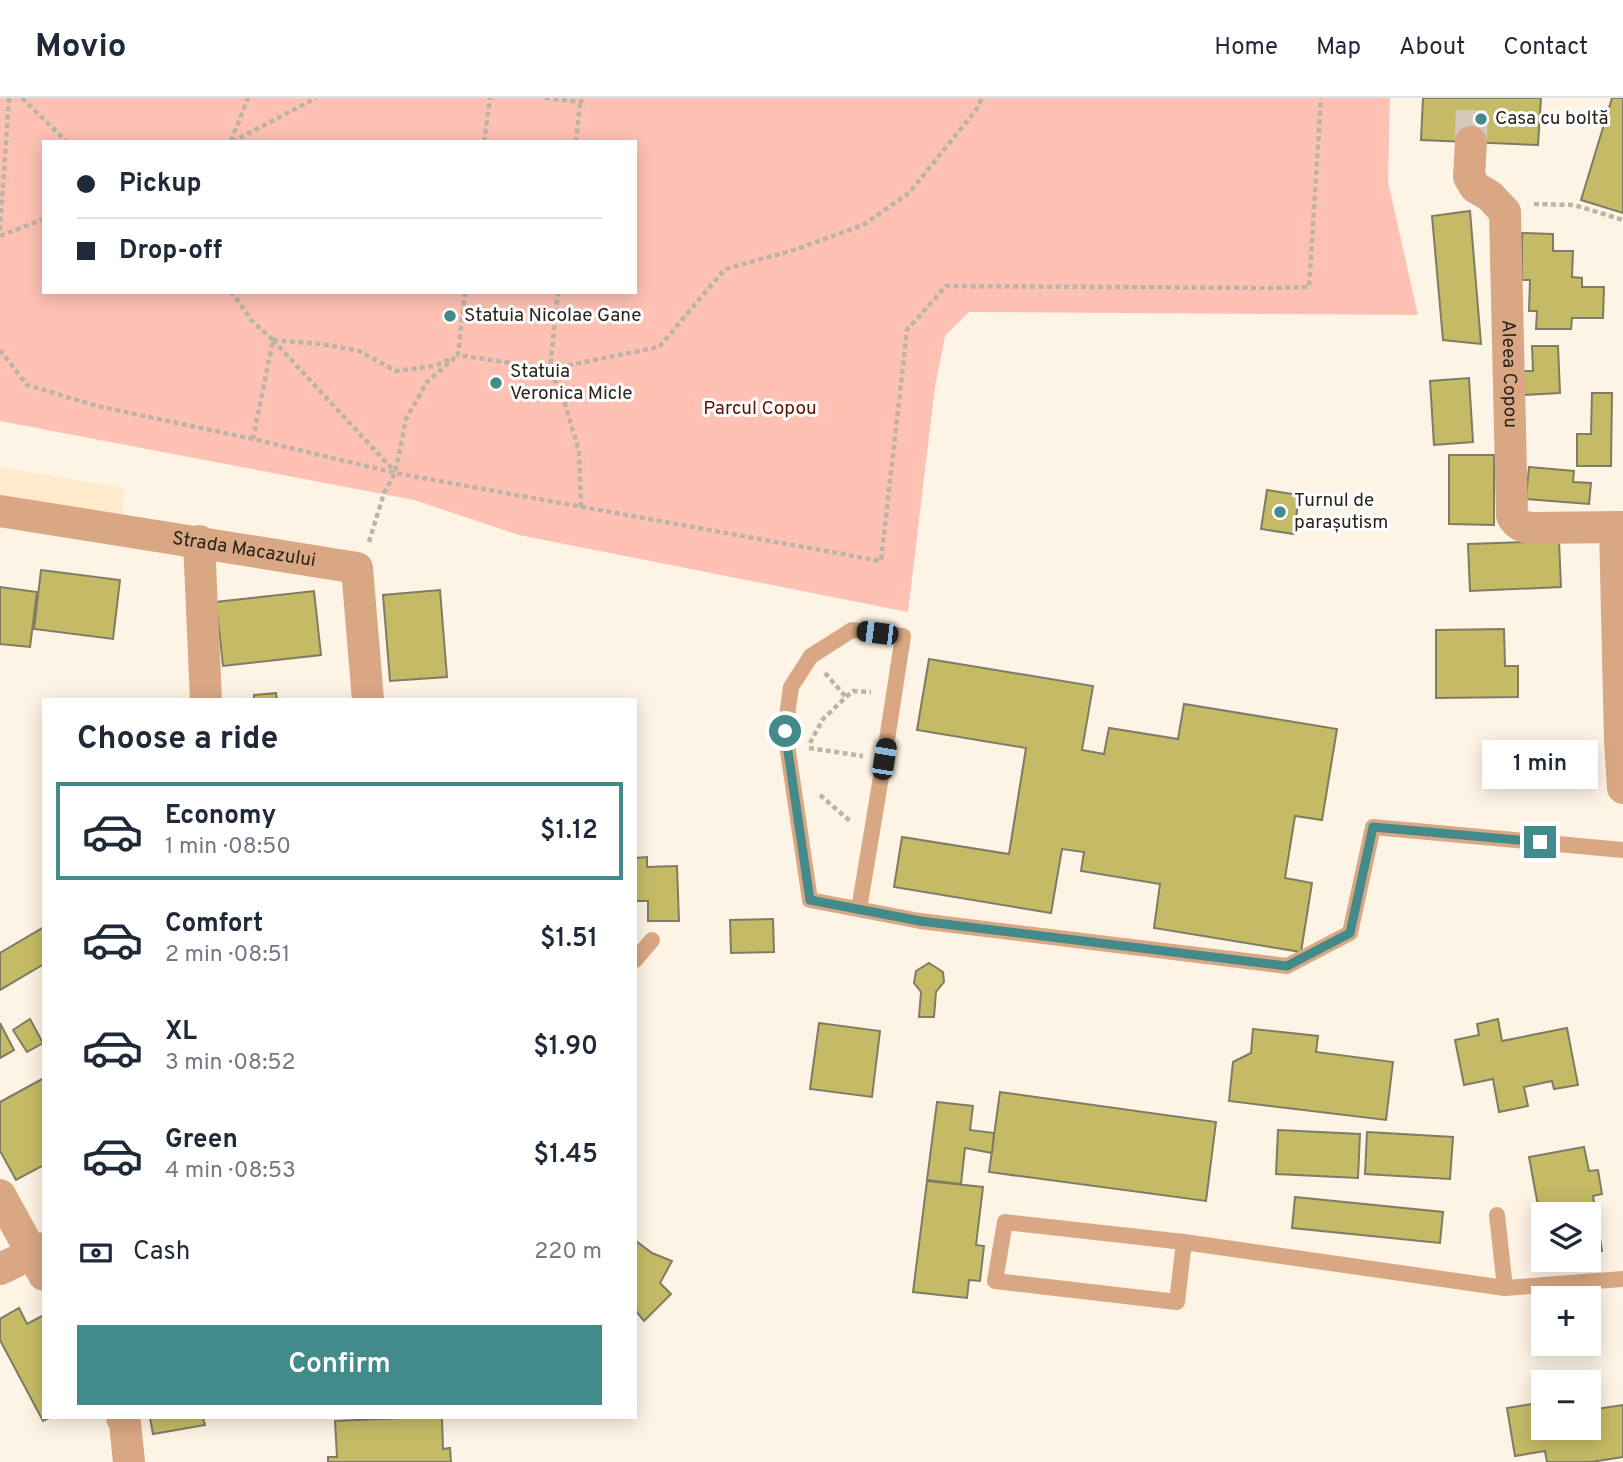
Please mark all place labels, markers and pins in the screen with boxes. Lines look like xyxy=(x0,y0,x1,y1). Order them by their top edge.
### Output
place label: Casa cu boltă xyxy=(1495,107,1609,131)
marker: Casa cu boltă xyxy=(1473,111,1489,127)
place label: Statuia Nicolae Gane xyxy=(464,304,642,328)
marker: Statuia Nicolae Gane xyxy=(442,308,458,324)
place label: Statuia Veronica Micle xyxy=(510,360,633,406)
marker: Statuia Veronica Micle xyxy=(488,375,504,391)
place label: Turnul de parașutism xyxy=(1294,489,1388,535)
marker: Turnul de parașutism xyxy=(1272,504,1288,520)

